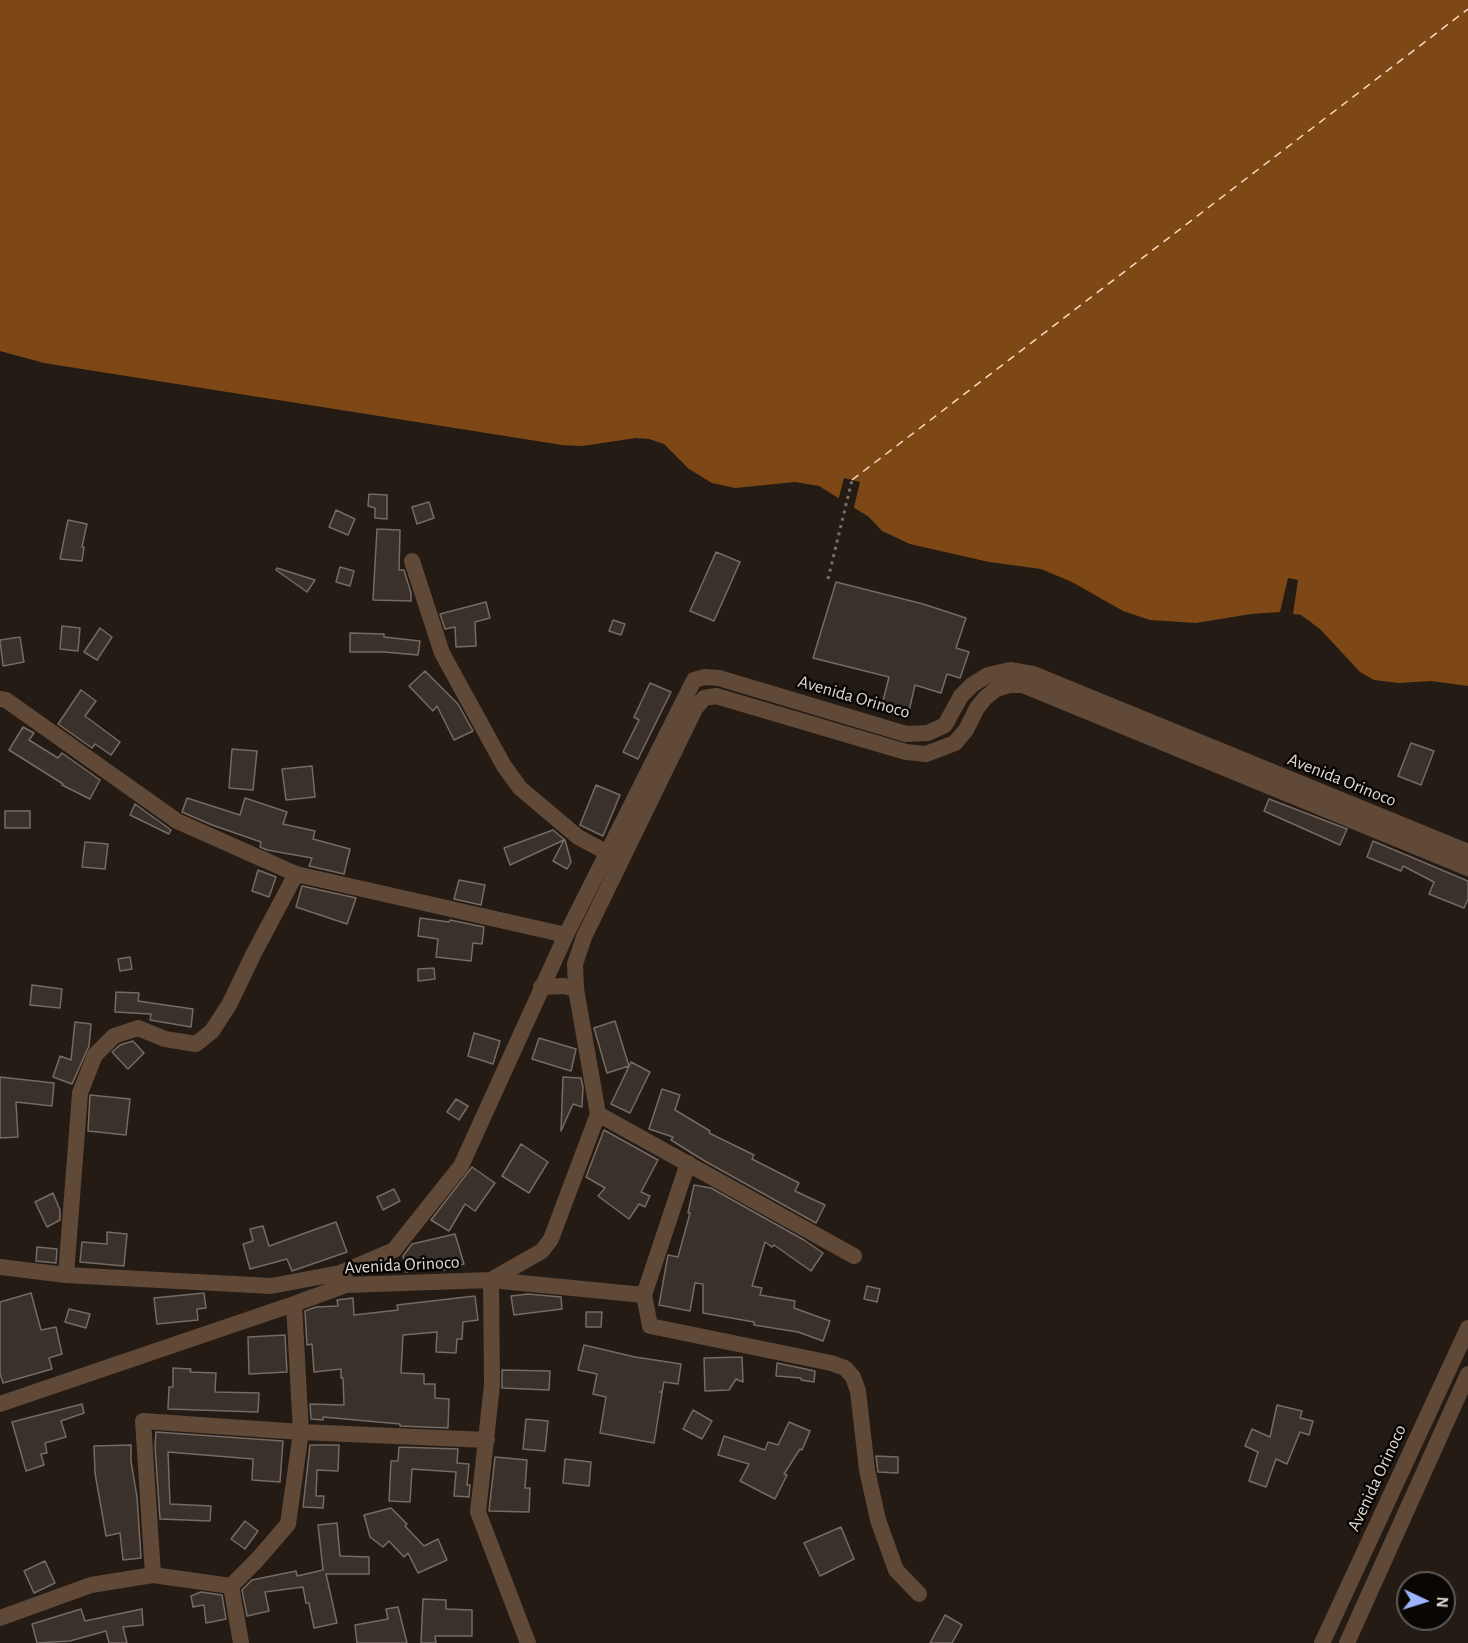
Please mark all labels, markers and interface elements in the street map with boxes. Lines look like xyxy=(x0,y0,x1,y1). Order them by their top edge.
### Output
street label: Avenida Orinoco xyxy=(796,671,912,723)
street label: Avenida Orinoco xyxy=(1284,748,1400,812)
street label: Avenida Orinoco xyxy=(344,1251,460,1279)
street label: Avenida Orinoco xyxy=(1343,1421,1411,1535)
north arrow xyxy=(1396,1571,1456,1631)
text: N xyxy=(1434,1596,1450,1608)

